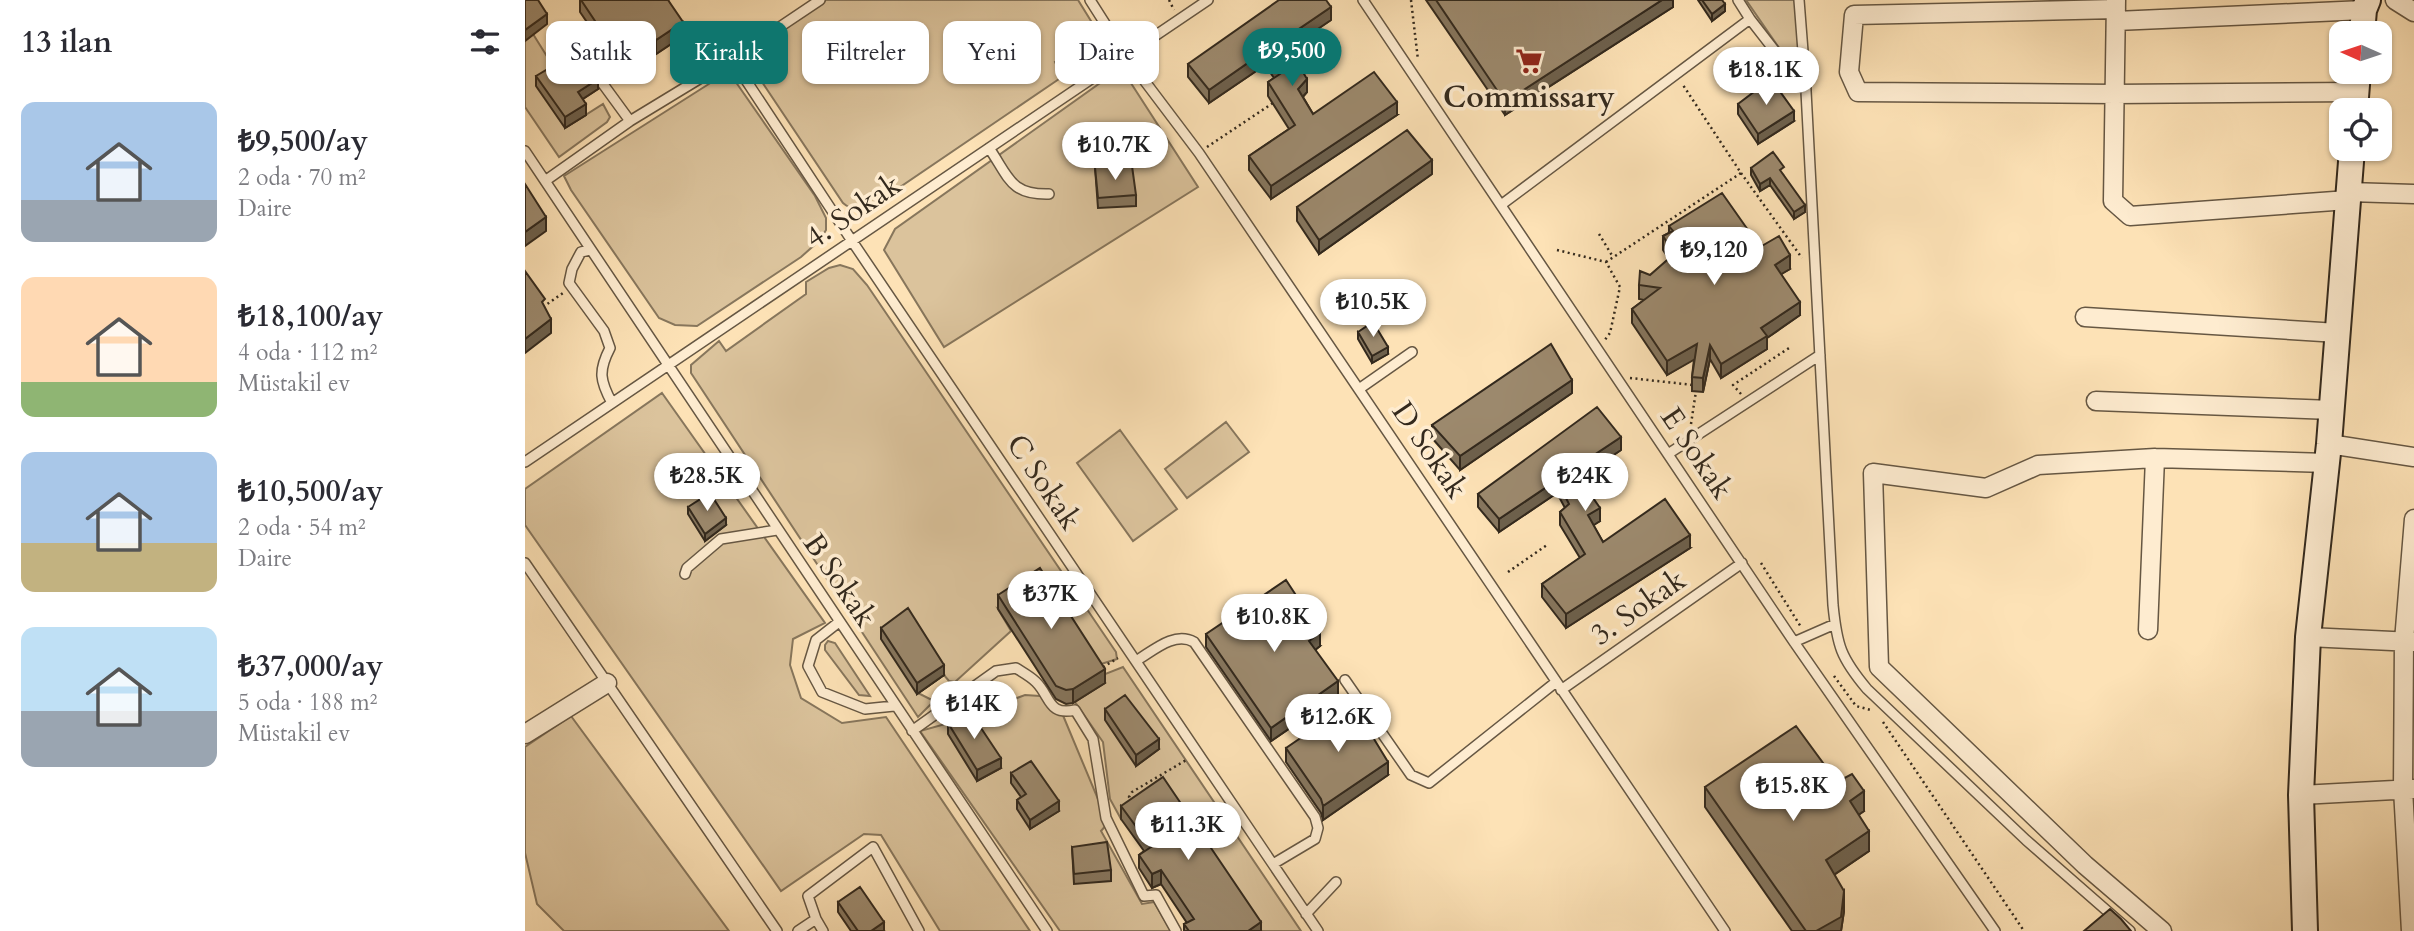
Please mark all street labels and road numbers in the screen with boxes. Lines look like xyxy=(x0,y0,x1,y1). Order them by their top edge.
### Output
street label: 4. Sokak xyxy=(797,164,909,258)
street label: D Sokak xyxy=(1382,394,1477,507)
street label: E Sokak xyxy=(1651,399,1742,507)
street label: C Sokak xyxy=(997,426,1091,538)
street label: B Sokak xyxy=(793,525,886,635)
street label: 3. Sokak xyxy=(1583,560,1694,655)

